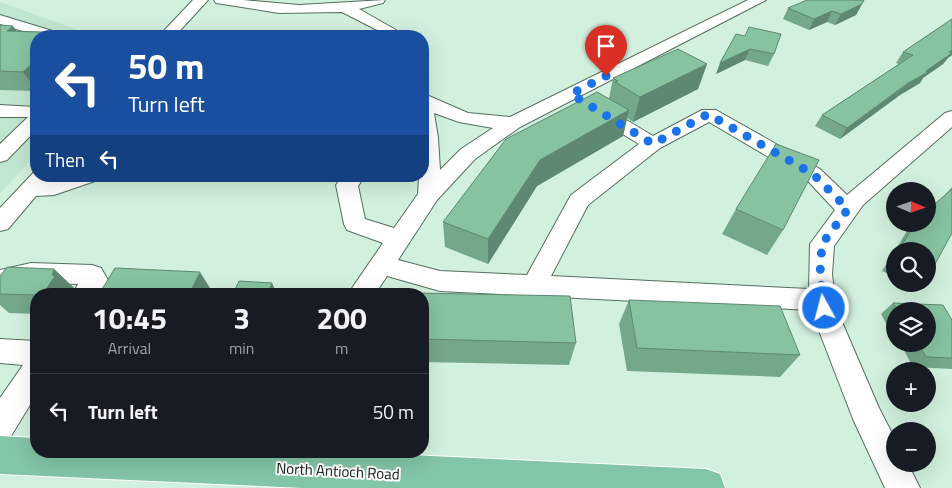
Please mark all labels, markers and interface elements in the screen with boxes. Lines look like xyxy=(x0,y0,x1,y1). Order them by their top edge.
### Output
pin xyxy=(585,25,627,76)
icon: arrive xyxy=(592,32,620,60)
text: 50 m xyxy=(128,39,204,93)
icon: left xyxy=(45,50,110,115)
text: Turn left xyxy=(128,87,205,121)
text: Then xyxy=(45,145,85,174)
icon: left xyxy=(95,145,123,173)
north arrow xyxy=(886,182,936,232)
map controls xyxy=(886,182,936,472)
button: search xyxy=(886,242,936,292)
position arrow xyxy=(797,281,849,333)
text: 10:45 xyxy=(92,295,167,341)
text: 3 xyxy=(233,295,250,341)
text: 200 xyxy=(317,295,367,341)
button: layers xyxy=(886,302,936,352)
text: Arrival xyxy=(108,336,151,360)
text: min xyxy=(229,336,254,360)
text: m xyxy=(335,336,348,360)
button: + xyxy=(886,362,936,412)
icon: left xyxy=(45,397,73,425)
text: Turn left xyxy=(88,397,158,426)
text: 50 m xyxy=(373,397,414,426)
button: − xyxy=(886,422,936,472)
street label: North Antioch Road xyxy=(276,456,400,486)

